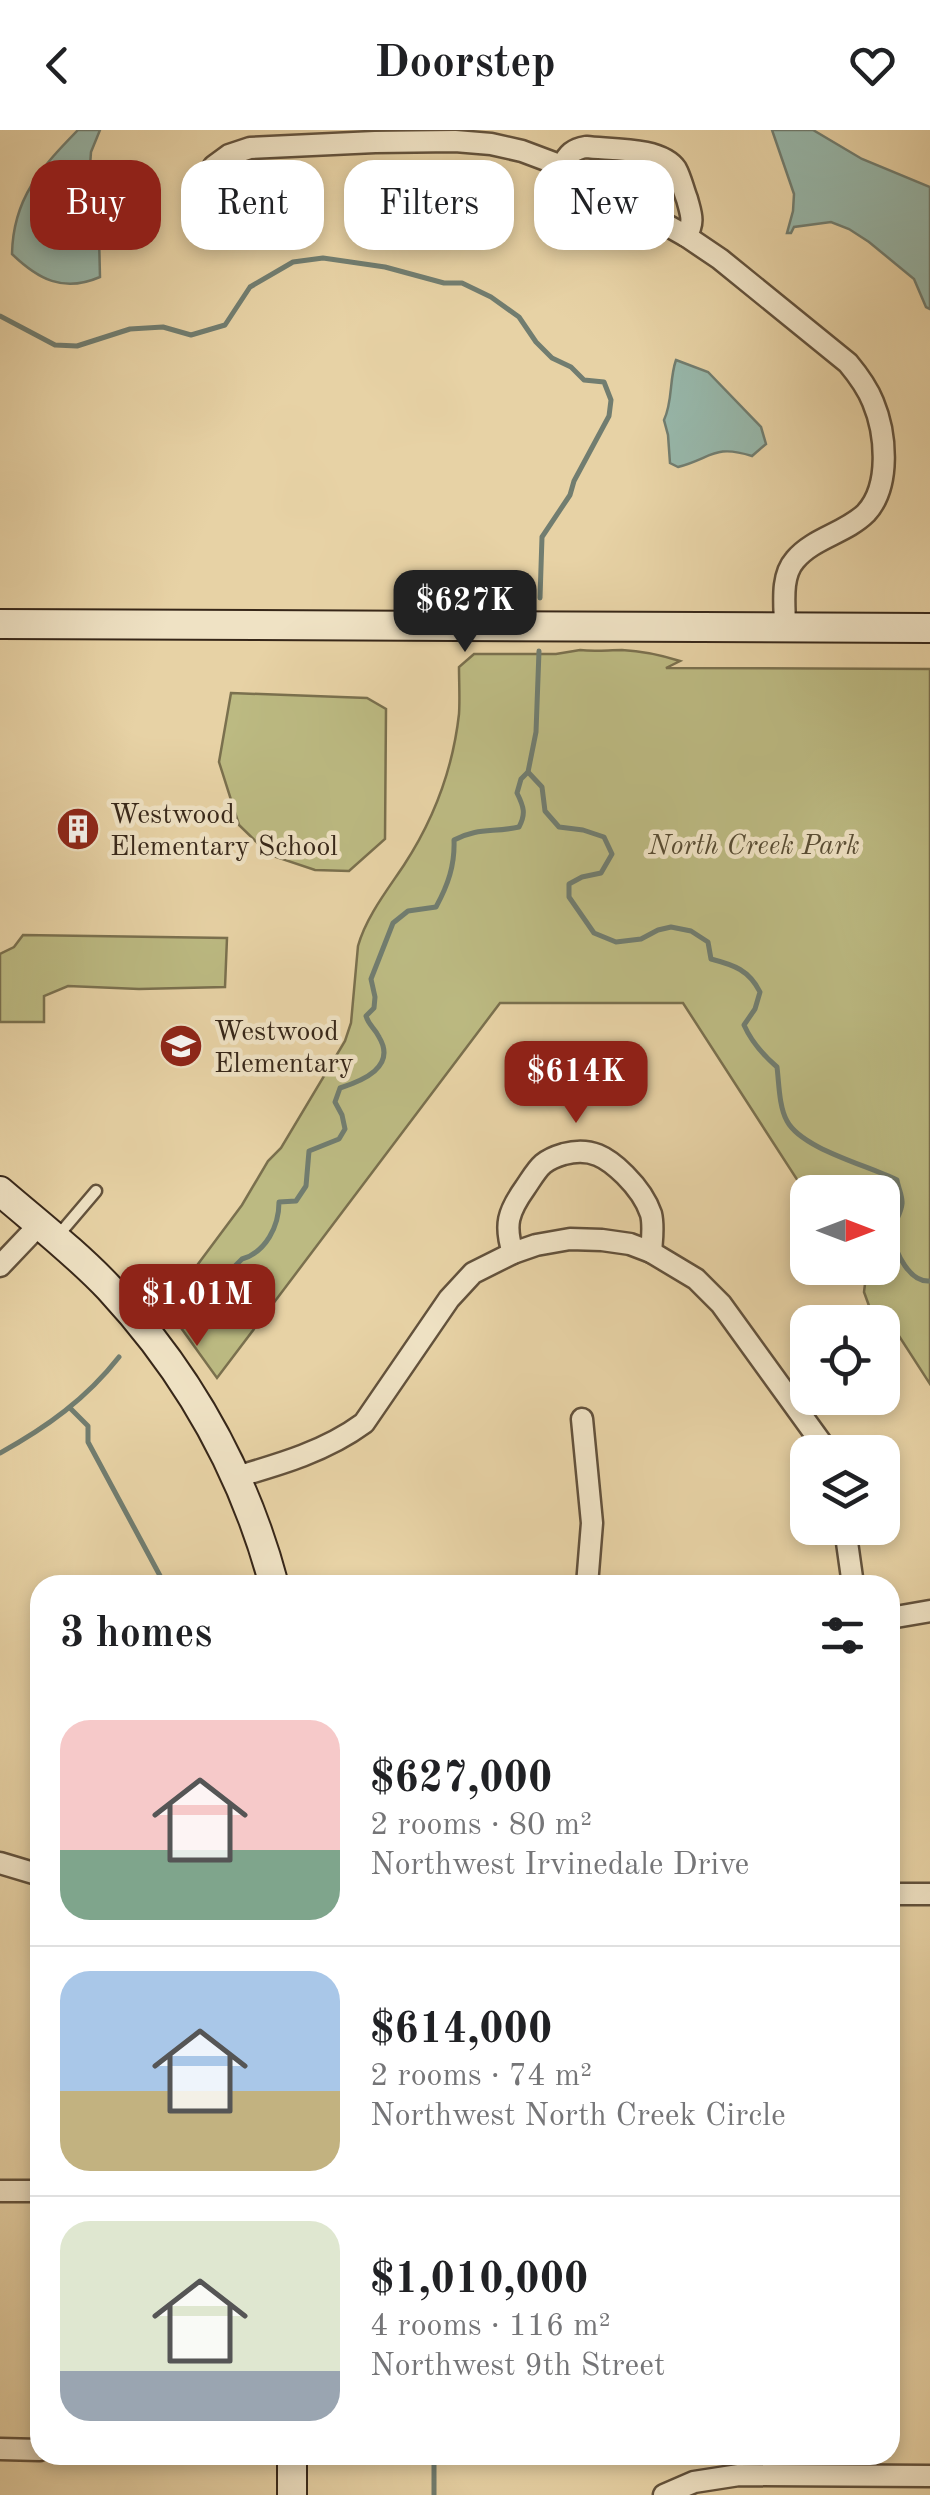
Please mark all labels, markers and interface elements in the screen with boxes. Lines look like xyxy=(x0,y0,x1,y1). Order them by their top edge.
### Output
icon: back xyxy=(30,38,85,93)
icon: heart xyxy=(845,38,900,93)
text: Doorstep xyxy=(374,42,556,87)
chip: Buy xyxy=(30,160,161,250)
chip: Rent xyxy=(181,160,324,250)
chip: Filters xyxy=(344,160,514,250)
chip: New xyxy=(534,160,674,250)
pin: $627K xyxy=(395,570,535,655)
text: $627K xyxy=(416,586,514,618)
place label: Westwood Elementary School xyxy=(110,802,338,862)
building icon: Westwood Elementary School xyxy=(55,806,101,852)
park label: North Creek Park xyxy=(647,833,860,861)
place label: Westwood Elementary xyxy=(214,1019,354,1079)
school or university icon: Westwood Elementary xyxy=(158,1023,204,1069)
pin: $614K xyxy=(506,1041,646,1126)
text: $614K xyxy=(527,1057,625,1089)
north arrow xyxy=(790,1175,900,1285)
map controls xyxy=(790,1175,900,1545)
pin: $1.01M xyxy=(116,1264,278,1349)
text: $1.01M xyxy=(141,1280,253,1312)
button: locate xyxy=(790,1305,900,1415)
button: layers xyxy=(790,1435,900,1545)
icon: filters xyxy=(815,1608,870,1663)
text: 3 homes xyxy=(60,1614,212,1656)
text: $627,000 xyxy=(370,1759,552,1801)
icon: home xyxy=(140,1760,260,1880)
text: 2 rooms · 80 m² xyxy=(370,1810,592,1842)
text: Northwest Irvinedale Drive xyxy=(370,1850,749,1882)
text: $614,000 xyxy=(370,2010,552,2052)
icon: home xyxy=(140,2011,260,2131)
text: 2 rooms · 74 m² xyxy=(370,2061,592,2093)
text: Northwest North Creek Circle xyxy=(370,2101,786,2133)
text: $1,010,000 xyxy=(370,2260,588,2302)
icon: home xyxy=(140,2261,260,2381)
text: 4 rooms · 116 m² xyxy=(370,2311,611,2343)
text: Northwest 9th Street xyxy=(370,2351,665,2383)

